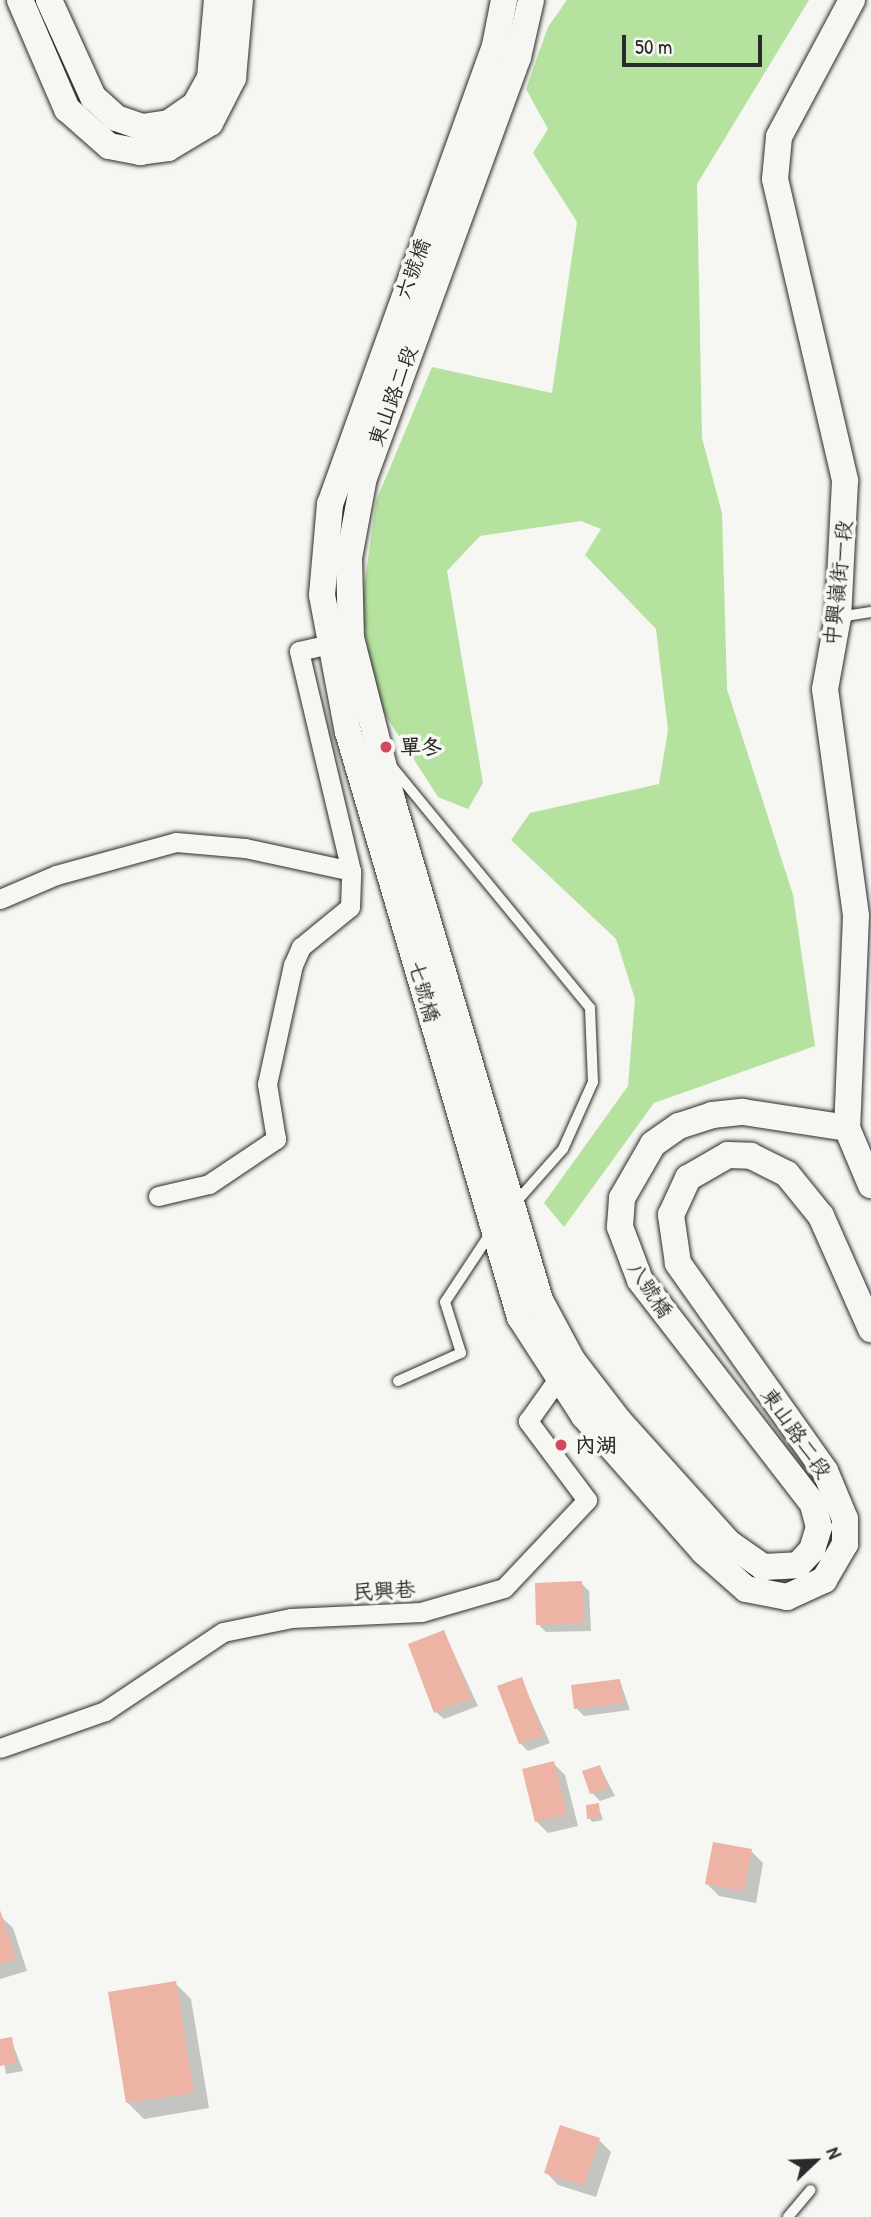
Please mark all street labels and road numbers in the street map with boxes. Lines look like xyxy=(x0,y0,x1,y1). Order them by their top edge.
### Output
street label: 六號橋 xyxy=(390,235,436,303)
street label: 東山路二段 xyxy=(363,342,423,450)
street label: 中興嶺街一段 xyxy=(819,519,857,647)
street label: 七號橋 xyxy=(403,958,445,1026)
street label: 八號橋 xyxy=(622,1257,678,1323)
street label: 東山路二段 xyxy=(756,1383,836,1483)
street label: 民興巷 xyxy=(352,1577,416,1605)

